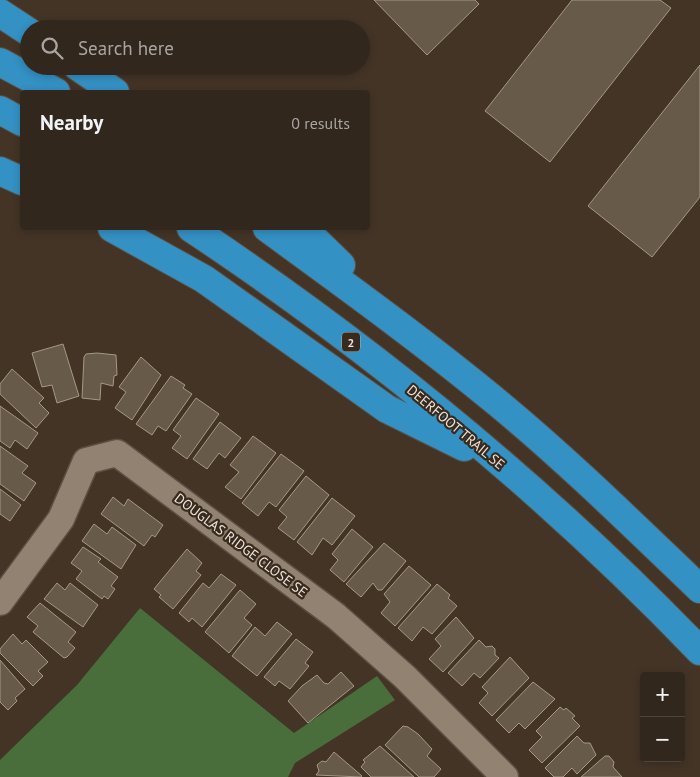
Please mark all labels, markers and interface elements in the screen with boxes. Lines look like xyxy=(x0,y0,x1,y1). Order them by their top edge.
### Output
search box xyxy=(20,20,370,75)
icon: search xyxy=(38,34,66,62)
text: Search here xyxy=(78,36,174,60)
text: Nearby xyxy=(40,109,103,136)
text: 0 results xyxy=(291,113,350,133)
road number: 2 xyxy=(342,332,360,352)
street label: DEERFOOT TRAIL SE xyxy=(403,381,509,473)
street label: DOUGLAS RIDGE CLOSE SE xyxy=(171,489,311,601)
map controls xyxy=(640,672,685,762)
button: + xyxy=(640,672,685,717)
button: − xyxy=(640,717,685,762)

